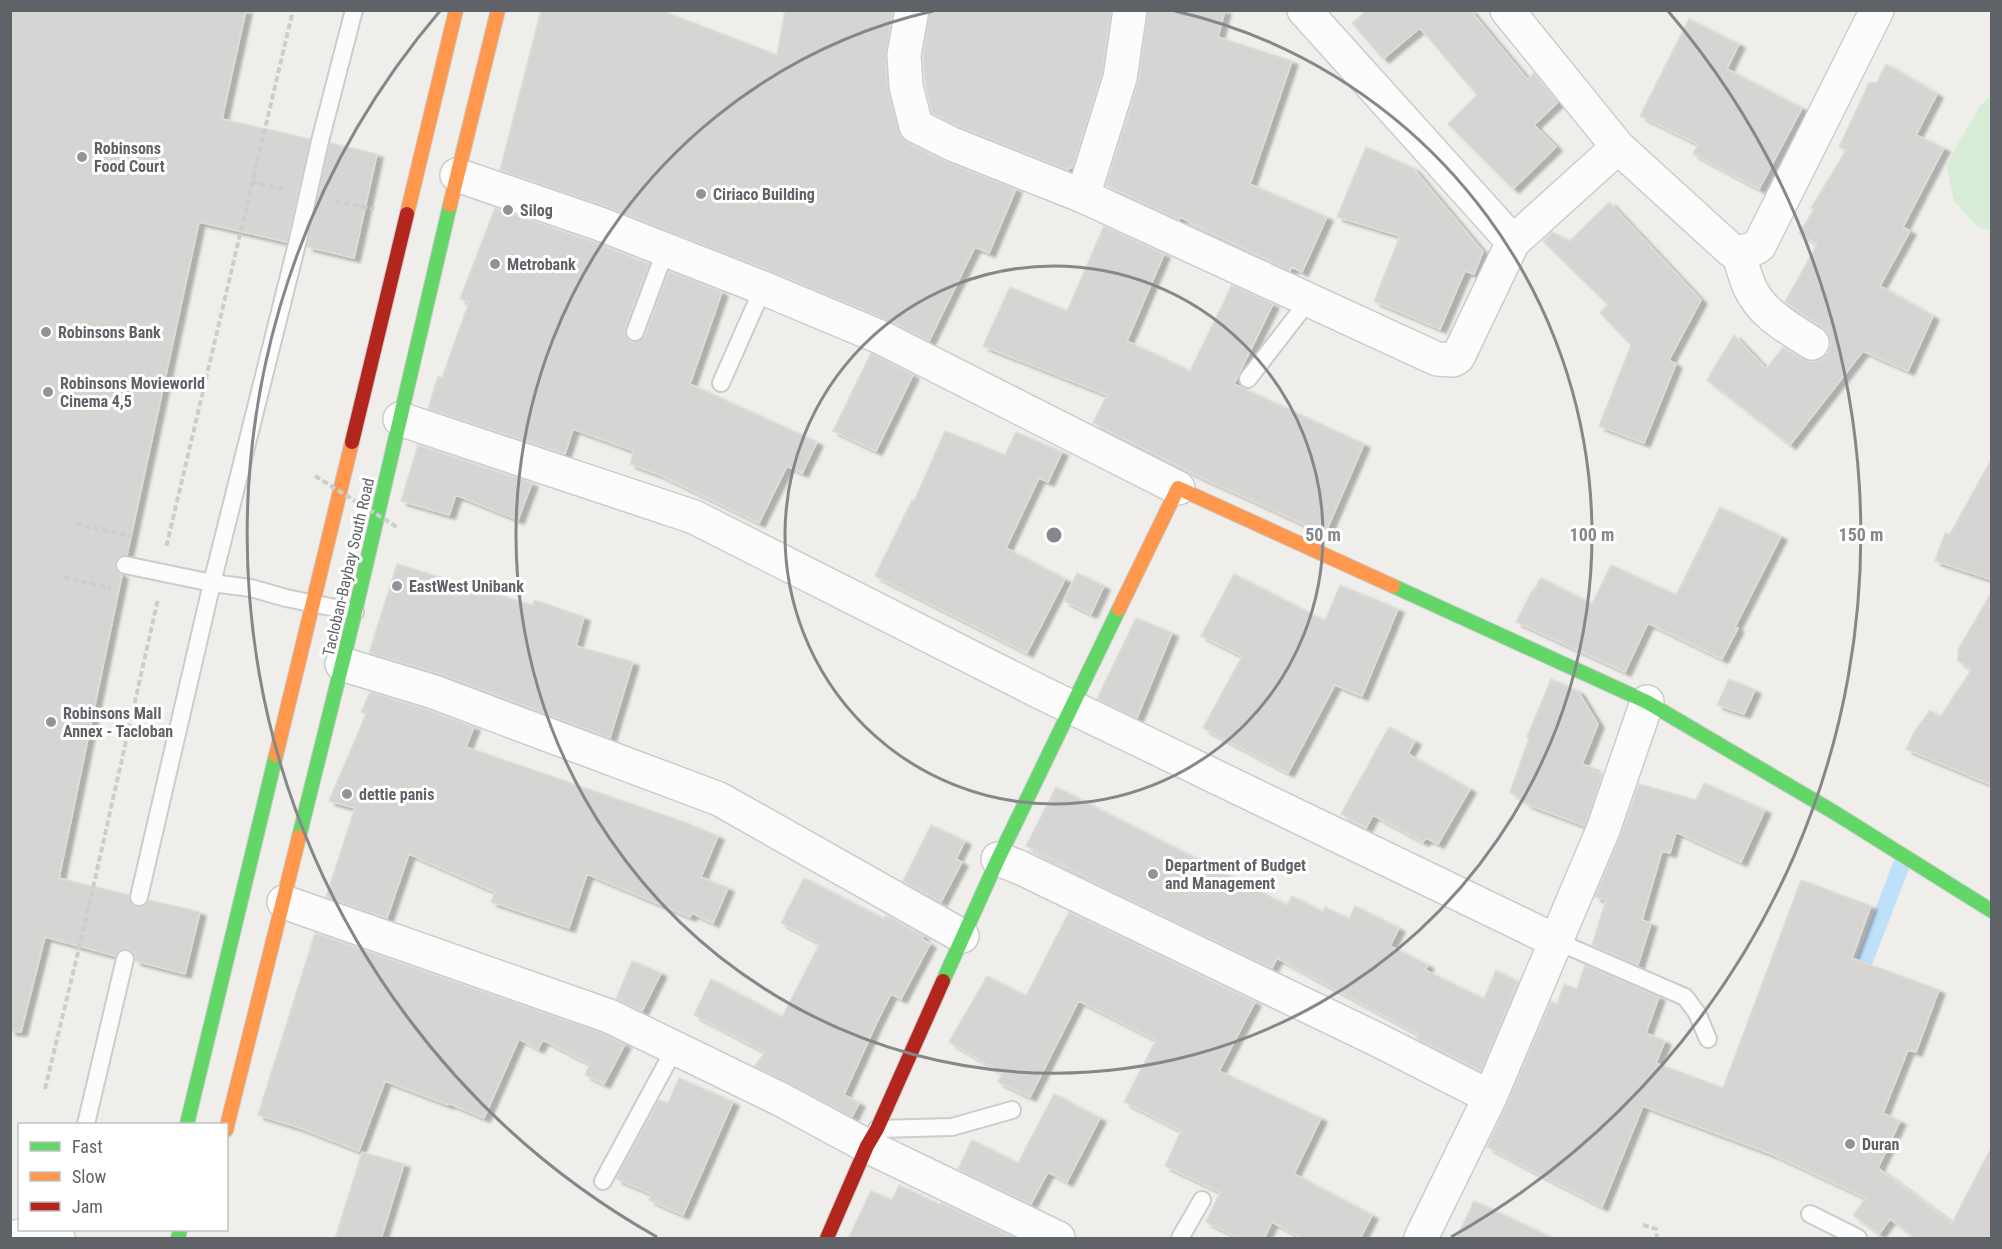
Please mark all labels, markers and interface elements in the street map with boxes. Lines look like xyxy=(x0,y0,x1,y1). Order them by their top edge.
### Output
place label: Robinsons Food Court xyxy=(94,139,165,176)
marker: Robinsons Food Court xyxy=(75,150,89,164)
place label: Ciriaco Building xyxy=(713,185,815,204)
marker: Ciriaco Building xyxy=(694,187,708,201)
place label: Silog xyxy=(520,201,553,220)
marker: Silog xyxy=(501,203,515,217)
place label: Metrobank xyxy=(507,255,576,274)
marker: Metrobank xyxy=(488,257,502,271)
place label: Robinsons Bank xyxy=(58,323,161,342)
marker: Robinsons Bank xyxy=(39,325,53,339)
place label: Robinsons Movieworld Cinema 4,5 xyxy=(60,374,205,411)
marker: Robinsons Movieworld Cinema 4,5 xyxy=(41,385,55,399)
street label: Tacloban-Baybay South Road xyxy=(319,476,378,658)
text: 50 m xyxy=(1305,524,1341,545)
text: 100 m xyxy=(1570,524,1614,545)
text: 150 m xyxy=(1839,524,1883,545)
centre of rings xyxy=(1044,525,1064,545)
place label: EastWest Unibank xyxy=(409,577,524,596)
marker: EastWest Unibank xyxy=(390,579,404,593)
place label: Robinsons Mall Annex - Tacloban xyxy=(63,704,173,741)
marker: Robinsons Mall Annex - Tacloban xyxy=(44,715,58,729)
place label: dettie panis xyxy=(359,785,434,804)
marker: dettie panis xyxy=(340,787,354,801)
place label: Department of Budget and Management xyxy=(1165,856,1306,893)
marker: Department of Budget and Management xyxy=(1146,867,1160,881)
legend xyxy=(18,1123,228,1231)
place label: Duran xyxy=(1862,1135,1900,1154)
text: Fast xyxy=(72,1136,103,1157)
marker: Duran xyxy=(1843,1137,1857,1151)
text: Slow xyxy=(72,1166,107,1187)
text: Jam xyxy=(72,1196,103,1217)

